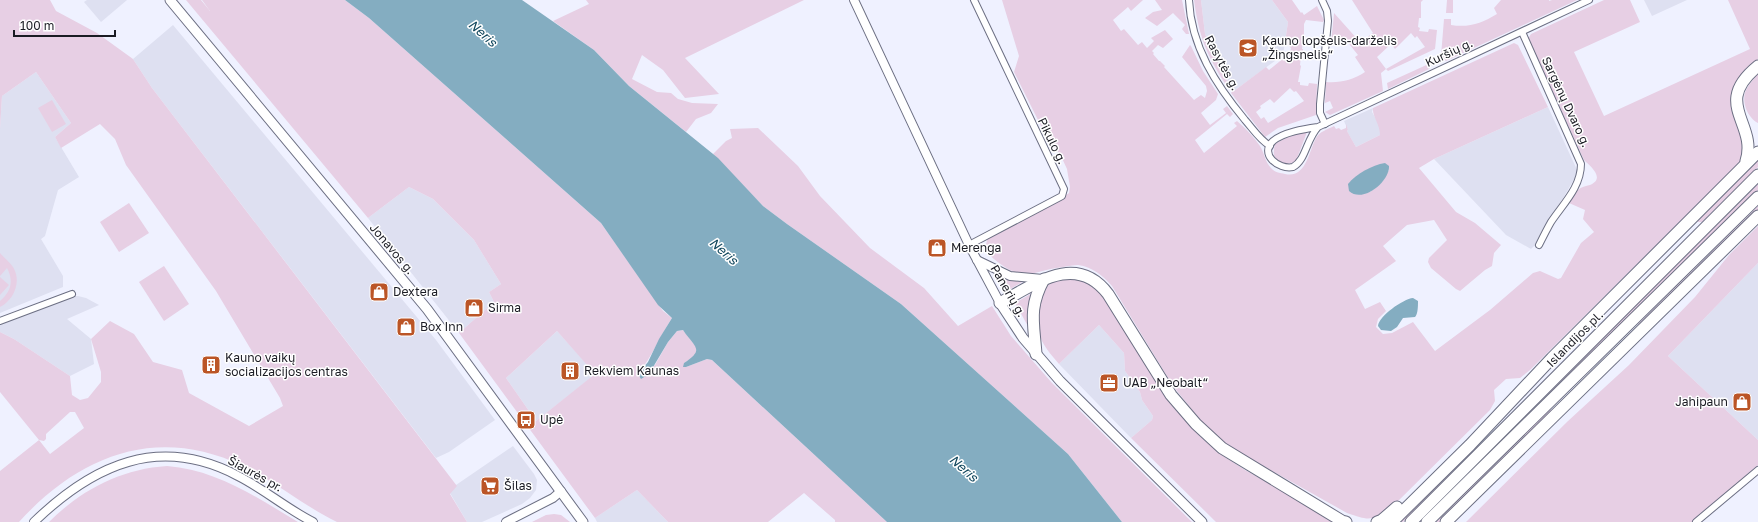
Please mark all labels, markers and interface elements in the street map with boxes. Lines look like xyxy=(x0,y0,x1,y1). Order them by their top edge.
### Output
scale bar xyxy=(14,12,115,38)
water label: Neris xyxy=(465,16,501,51)
text: 100 m xyxy=(20,18,54,33)
street label: Rasytės g. xyxy=(1202,33,1243,93)
place label: Kauno lopšelis-darželis „Žingsnelis“ xyxy=(1262,33,1397,62)
street label: Kuršių g. xyxy=(1423,35,1475,70)
school or university icon: Kauno lopšelis-darželis „Žingsnelis“ xyxy=(1237,37,1259,59)
street label: Sargėnų Dvaro g. xyxy=(1539,54,1594,149)
street label: Pikulo g. xyxy=(1035,115,1070,167)
street label: Jonavos g. xyxy=(367,220,418,277)
water label: Neris xyxy=(706,234,742,269)
shop icon: Merenga xyxy=(926,237,948,259)
place label: Merenga xyxy=(951,240,1001,255)
street label: Panerių g. xyxy=(987,262,1029,320)
shop icon: Dextera xyxy=(368,281,390,303)
place label: Dextera xyxy=(393,284,438,299)
shop icon: Sirma xyxy=(463,297,485,319)
place label: Sirma xyxy=(488,300,521,315)
street label: Islandijos pl. xyxy=(1543,307,1606,370)
shop icon: Box Inn xyxy=(395,316,417,338)
place label: Box Inn xyxy=(420,319,463,334)
place label: Kauno vaikų socializacijos centras xyxy=(225,350,348,379)
building icon: Kauno vaikų socializacijos centras xyxy=(200,354,222,376)
building icon: Rekviem Kaunas xyxy=(559,360,581,382)
place label: Rekviem Kaunas xyxy=(584,363,679,378)
office icon: UAB „Neobalt“ xyxy=(1098,372,1120,394)
place label: UAB „Neobalt“ xyxy=(1123,375,1208,390)
shop icon: Jahipaun xyxy=(1731,391,1753,413)
place label: Jahipaun xyxy=(1675,394,1728,409)
bus stop icon: Upė xyxy=(515,409,537,431)
place label: Upė xyxy=(540,412,563,427)
water label: Neris xyxy=(946,451,982,486)
street label: Šiaurės pr. xyxy=(225,452,285,495)
supermarket icon: Šilas xyxy=(479,475,501,497)
place label: Šilas xyxy=(504,478,532,493)

